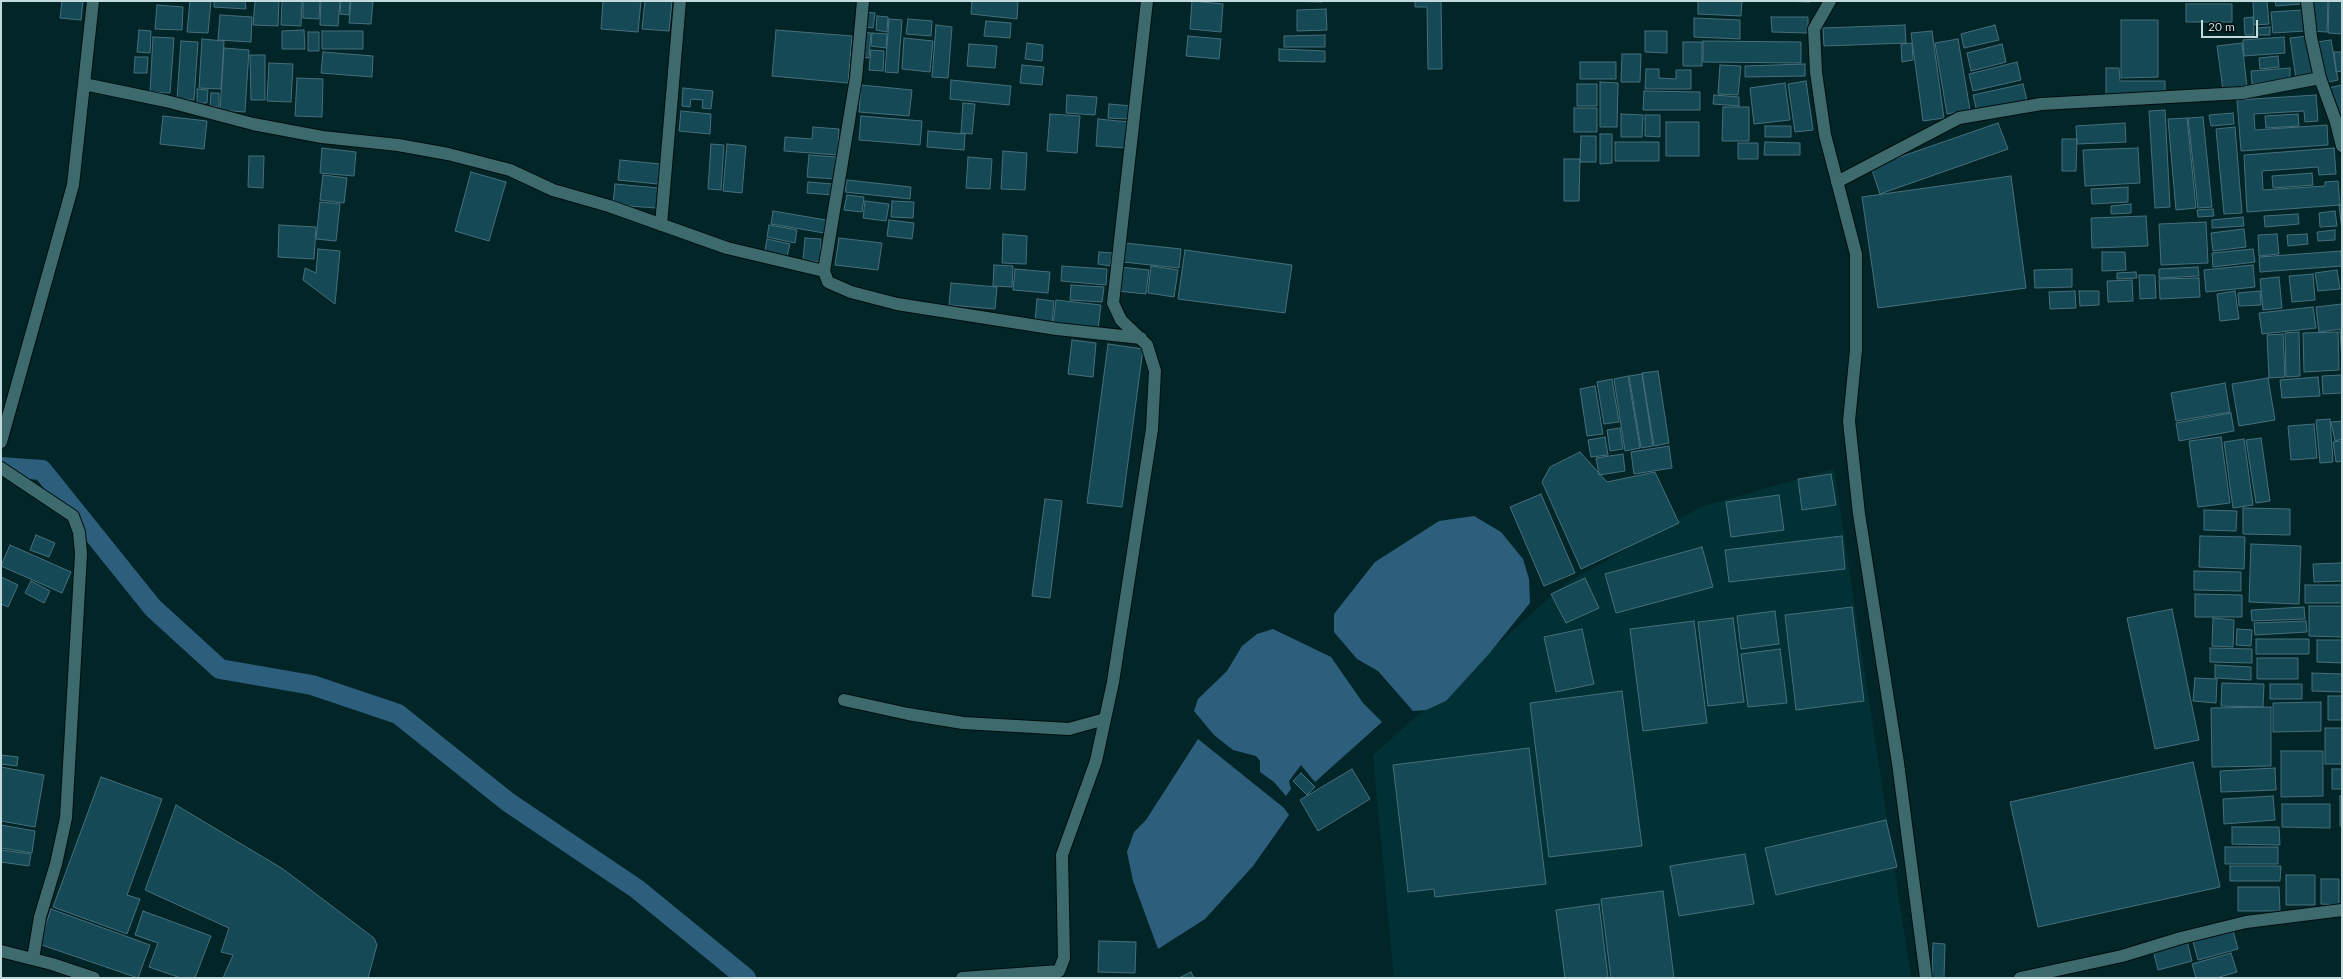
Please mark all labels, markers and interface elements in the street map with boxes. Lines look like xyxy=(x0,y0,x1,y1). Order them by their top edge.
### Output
scale bar xyxy=(2203,12,2260,38)
text: 20 m xyxy=(2208,19,2235,34)

